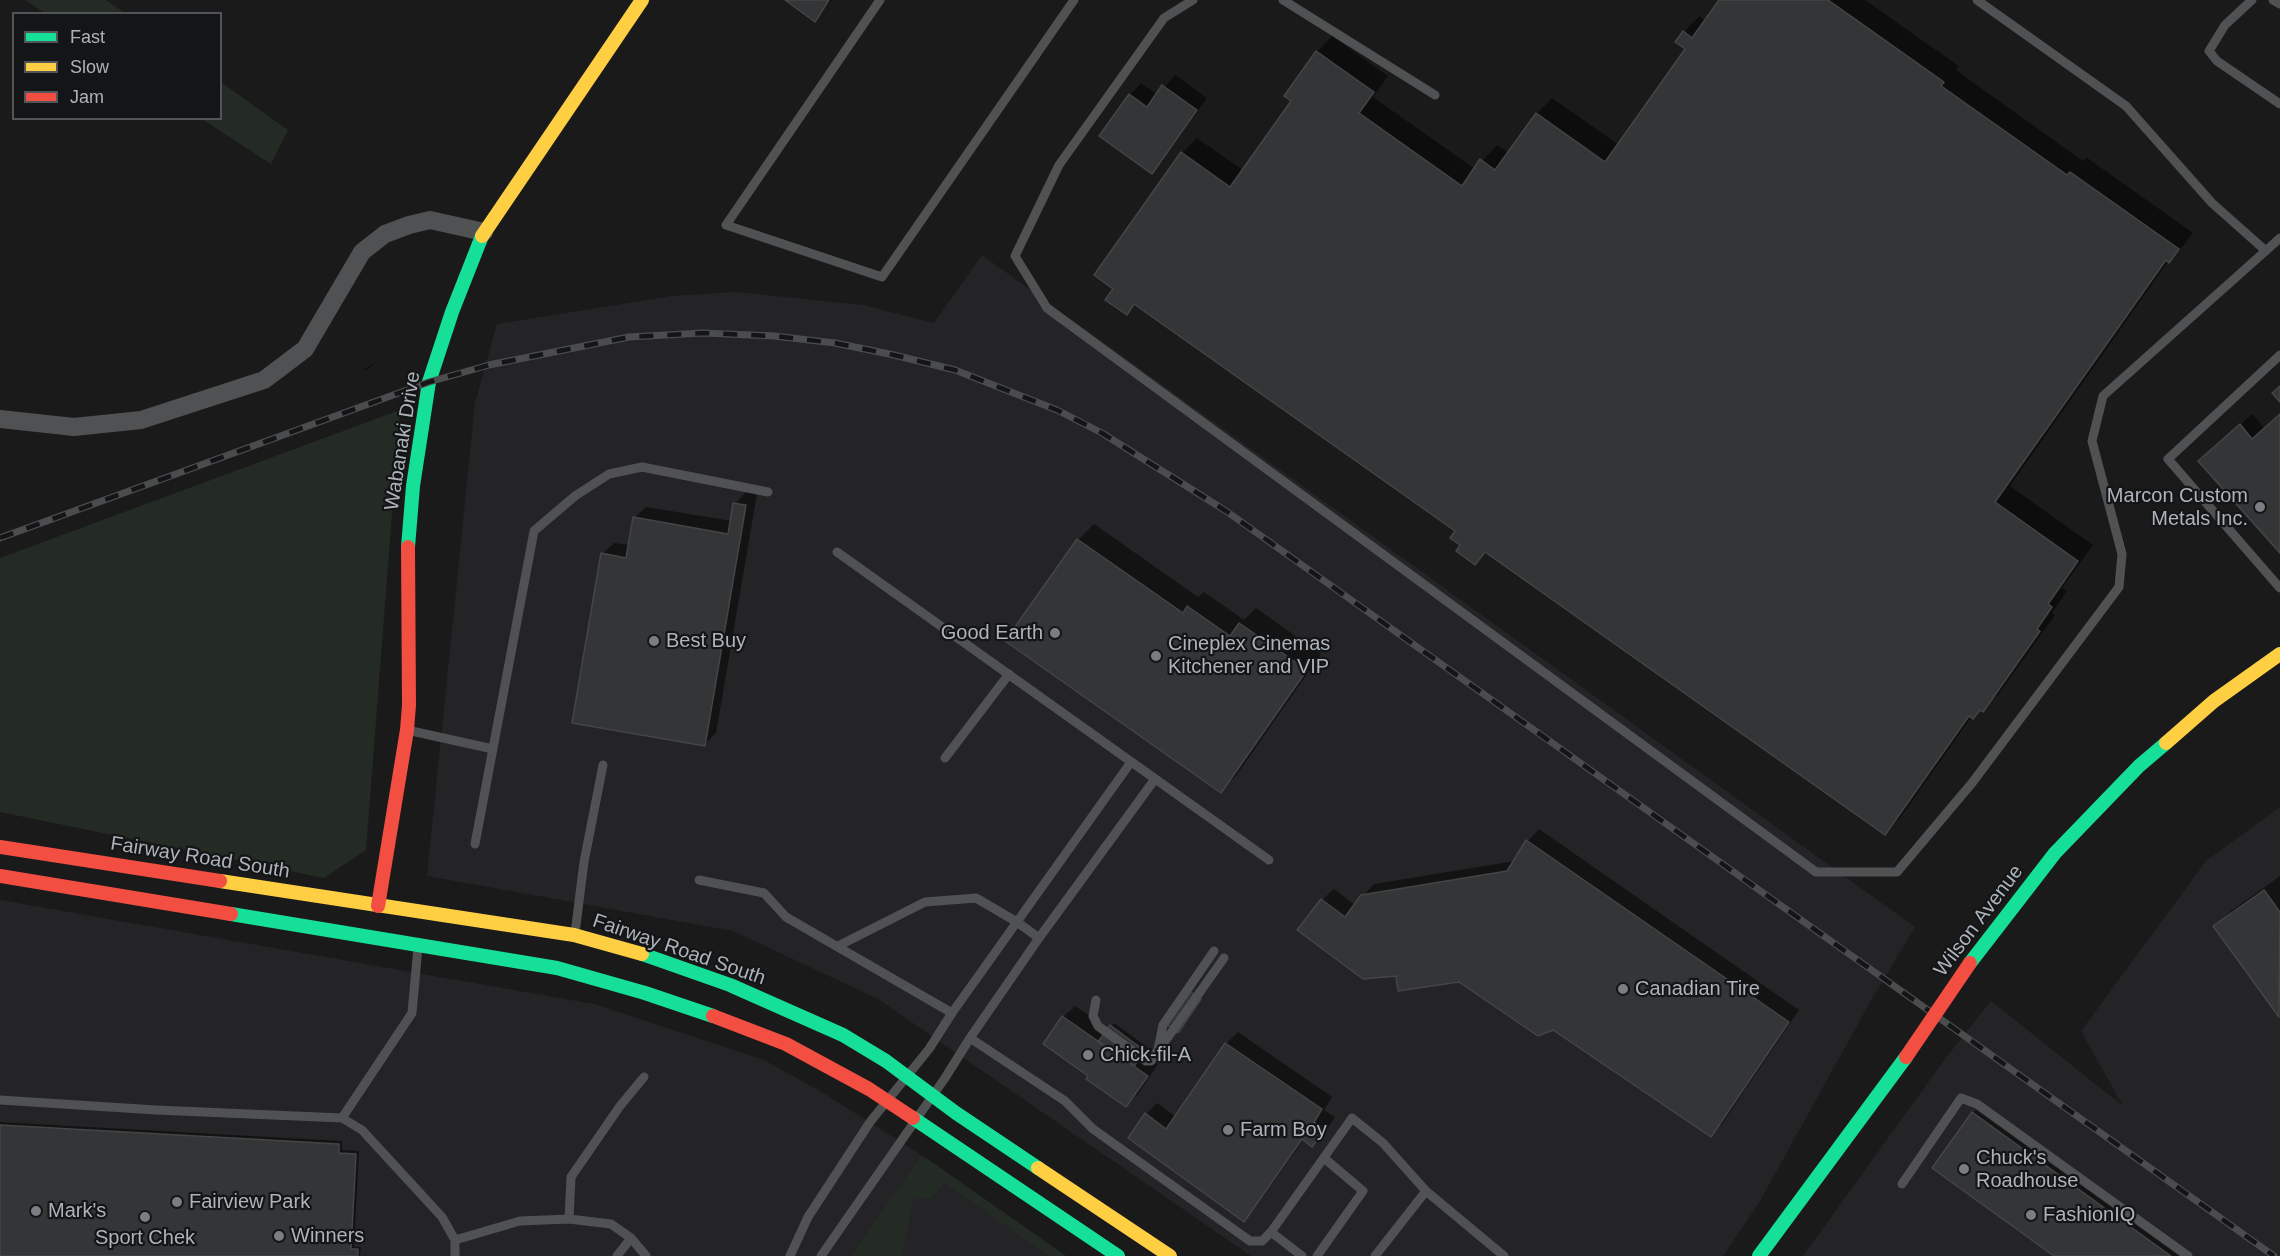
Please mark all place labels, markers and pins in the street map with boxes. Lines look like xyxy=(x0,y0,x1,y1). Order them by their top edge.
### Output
place label: Marcon Custom Metals Inc. xyxy=(2107,484,2248,531)
marker: Marcon Custom Metals Inc. xyxy=(2253,500,2267,514)
place label: Good Earth xyxy=(941,621,1043,645)
marker: Good Earth xyxy=(1048,626,1062,640)
place label: Best Buy xyxy=(666,629,746,653)
place label: Cineplex Cinemas Kitchener and VIP xyxy=(1168,632,1330,679)
marker: Best Buy xyxy=(647,634,661,648)
marker: Cineplex Cinemas Kitchener and VIP xyxy=(1149,649,1163,663)
place label: Canadian Tire xyxy=(1635,977,1760,1001)
marker: Canadian Tire xyxy=(1616,982,1630,996)
place label: Chick-fil-A xyxy=(1100,1043,1191,1067)
marker: Chick-fil-A xyxy=(1081,1048,1095,1062)
place label: Farm Boy xyxy=(1240,1118,1327,1142)
marker: Farm Boy xyxy=(1221,1123,1235,1137)
place label: Chuck's Roadhouse xyxy=(1976,1146,2078,1193)
marker: Chuck's Roadhouse xyxy=(1957,1162,1971,1176)
place label: Fairview Park xyxy=(189,1190,310,1214)
marker: Fairview Park xyxy=(170,1195,184,1209)
place label: Mark's xyxy=(48,1199,106,1223)
place label: FashionIQ xyxy=(2043,1203,2135,1227)
marker: Mark's xyxy=(29,1204,43,1218)
marker: FashionIQ xyxy=(2024,1208,2038,1222)
marker: Sport Chek xyxy=(138,1210,152,1224)
place label: Winners xyxy=(291,1224,364,1248)
place label: Sport Chek xyxy=(95,1226,195,1250)
marker: Winners xyxy=(272,1229,286,1243)

